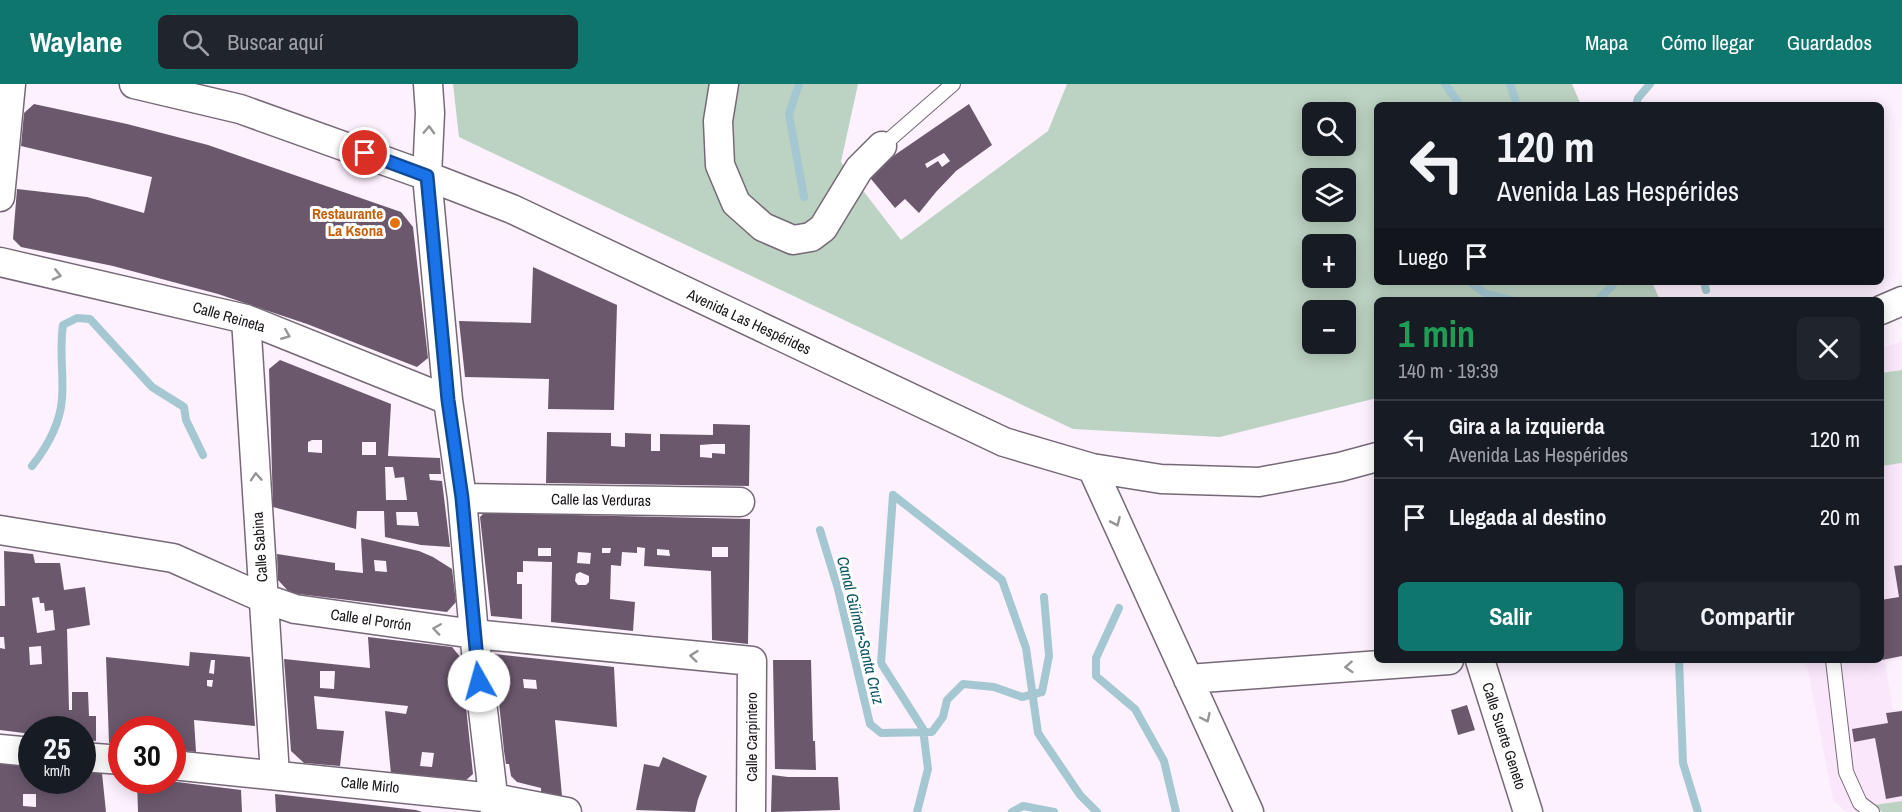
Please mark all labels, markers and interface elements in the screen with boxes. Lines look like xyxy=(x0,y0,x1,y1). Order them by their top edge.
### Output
search box xyxy=(158,15,578,69)
text: Waylane xyxy=(30,23,122,61)
icon: search xyxy=(179,26,212,59)
text: Buscar aquí xyxy=(227,27,324,57)
text: Mapa xyxy=(1585,28,1628,57)
text: Cómo llegar xyxy=(1661,28,1754,57)
text: Guardados xyxy=(1787,28,1872,57)
map controls xyxy=(1302,102,1356,354)
button: search xyxy=(1302,102,1356,156)
text: 120 m xyxy=(1497,119,1595,175)
one-way arrow xyxy=(423,125,435,134)
icon: left xyxy=(1398,126,1476,204)
pin xyxy=(339,127,390,178)
icon: arrive xyxy=(348,136,381,169)
button: layers xyxy=(1302,168,1356,222)
text: Avenida Las Hespérides xyxy=(1497,173,1739,209)
place label: Restaurante La Ksona xyxy=(312,203,383,241)
marker: Restaurante La Ksona xyxy=(388,216,402,230)
button: + xyxy=(1302,234,1356,288)
icon: arrive xyxy=(1460,240,1493,273)
text: Luego xyxy=(1398,242,1448,272)
one-way arrow xyxy=(52,268,62,281)
street label: Avenida Las Hespérides xyxy=(683,283,815,359)
street label: Calle Reineta xyxy=(190,296,268,337)
button: − xyxy=(1302,300,1356,354)
text: 1 min xyxy=(1398,310,1475,358)
button: close xyxy=(1797,317,1860,380)
one-way arrow xyxy=(280,328,291,340)
text: 140 m · 19:39 xyxy=(1398,357,1498,384)
text: Gira a la izquierda xyxy=(1449,411,1604,441)
icon: left xyxy=(1398,423,1431,456)
text: 120 m xyxy=(1810,424,1860,454)
text: Avenida Las Hespérides xyxy=(1449,441,1628,468)
one-way arrow xyxy=(249,472,262,481)
street label: Calle las Verduras xyxy=(551,488,651,511)
icon: arrive xyxy=(1398,501,1431,534)
text: Llegada al destino xyxy=(1449,502,1606,532)
text: 20 m xyxy=(1820,502,1860,532)
street label: Calle Sabina xyxy=(247,511,272,583)
one-way arrow xyxy=(1109,515,1121,526)
water label: Canal Güímar-Santa Cruz xyxy=(832,554,890,707)
button: Salir xyxy=(1398,582,1623,651)
button: Compartir xyxy=(1635,582,1860,651)
street label: Calle el Porrón xyxy=(329,603,413,636)
one-way arrow xyxy=(433,624,442,636)
position arrow xyxy=(447,649,511,713)
one-way arrow xyxy=(689,650,698,663)
one-way arrow xyxy=(1344,661,1353,674)
street label: Calle Suerte Geneto xyxy=(1477,680,1532,792)
street label: Calle Carpintero xyxy=(741,692,762,782)
one-way arrow xyxy=(1198,712,1210,723)
speed limit sign: 30 xyxy=(108,716,186,794)
text: 25 xyxy=(43,728,71,768)
text: km/h xyxy=(44,760,70,781)
street label: Calle Mirlo xyxy=(340,771,401,798)

